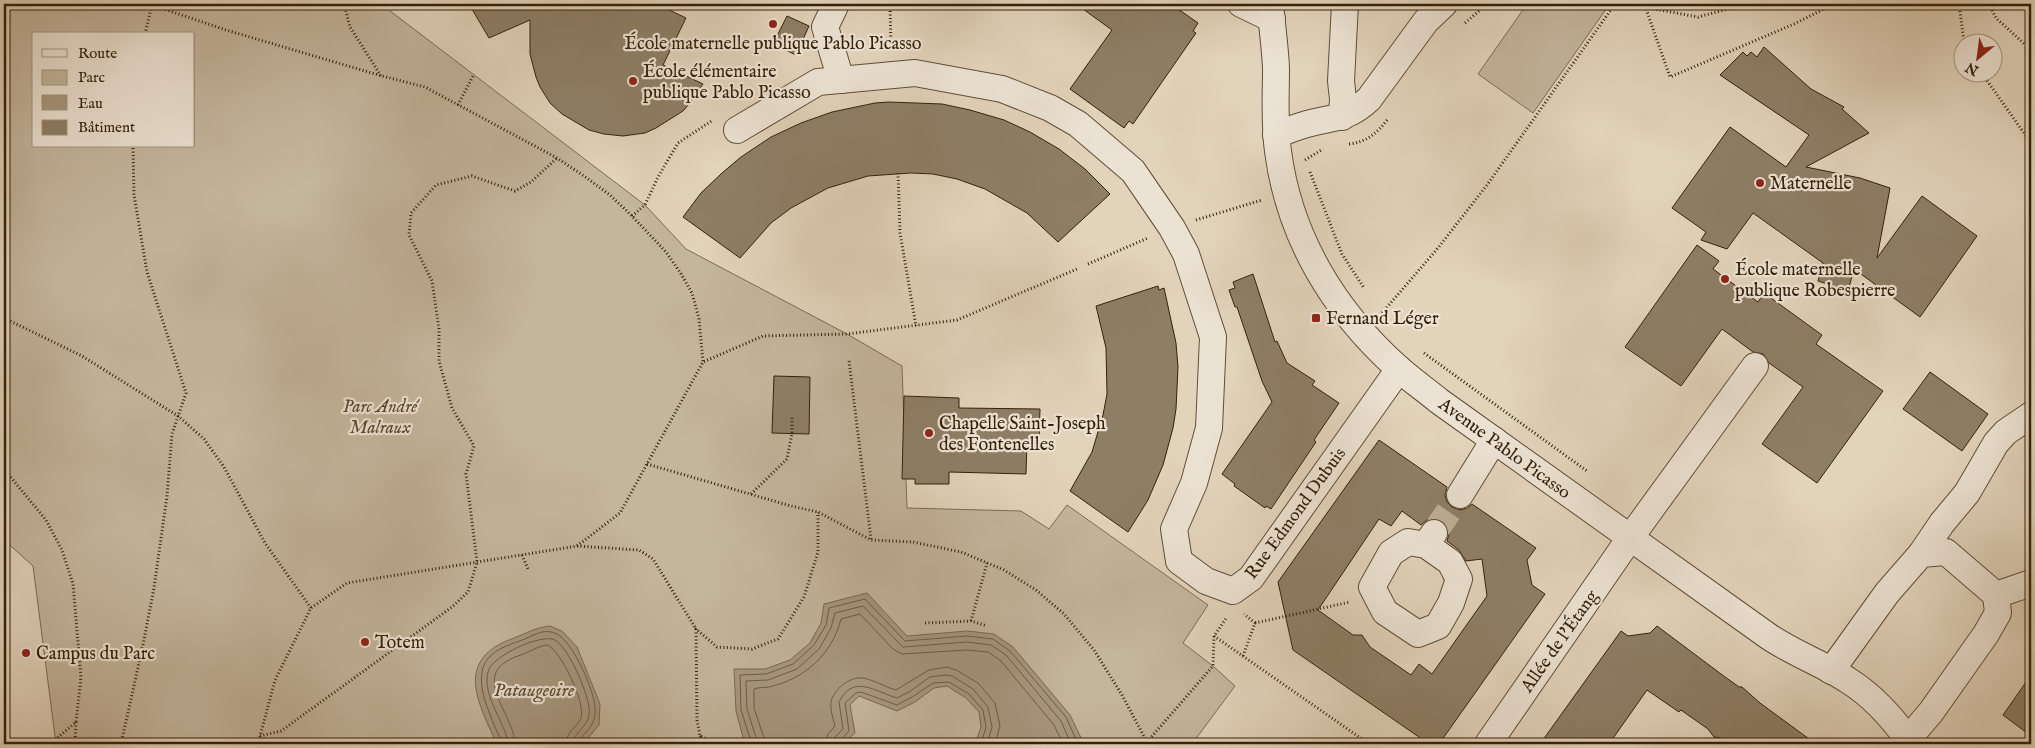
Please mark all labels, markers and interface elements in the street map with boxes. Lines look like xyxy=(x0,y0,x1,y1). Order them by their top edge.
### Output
marker: École maternelle publique Pablo Picasso xyxy=(767,18,779,30)
place label: École maternelle publique Pablo Picasso xyxy=(624,31,922,56)
legend xyxy=(32,32,195,148)
north arrow xyxy=(1952,32,2002,82)
text: Route xyxy=(78,44,117,63)
text: N xyxy=(1963,58,1983,80)
place label: École élémentaire publique Pablo Picasso xyxy=(643,59,811,105)
text: Parc xyxy=(78,68,105,87)
marker: École élémentaire publique Pablo Picasso xyxy=(627,75,639,87)
text: Eau xyxy=(78,94,103,113)
text: Bâtiment xyxy=(78,118,135,137)
place label: Maternelle xyxy=(1770,173,1852,196)
marker: Maternelle xyxy=(1754,177,1766,189)
place label: École maternelle publique Robespierre xyxy=(1735,257,1895,303)
marker: École maternelle publique Robespierre xyxy=(1719,273,1731,285)
place label: Fernand Léger xyxy=(1326,308,1439,331)
marker: Fernand Léger xyxy=(1310,312,1322,324)
street label: Avenue Pablo Picasso xyxy=(1433,393,1575,505)
park label: Parc André Malraux xyxy=(343,396,420,440)
place label: Chapelle Saint-Joseph des Fontenelles xyxy=(939,413,1106,457)
marker: Chapelle Saint-Joseph des Fontenelles xyxy=(923,427,935,439)
street label: Rue Edmond Dubuis xyxy=(1241,443,1352,584)
street label: Allée de l'Étang xyxy=(1514,585,1604,698)
place label: Totem xyxy=(375,632,425,655)
marker: Totem xyxy=(359,636,371,648)
place label: Campus du Parc xyxy=(36,643,155,666)
marker: Campus du Parc xyxy=(20,647,32,659)
water label: Pataugeoire xyxy=(494,679,575,703)

